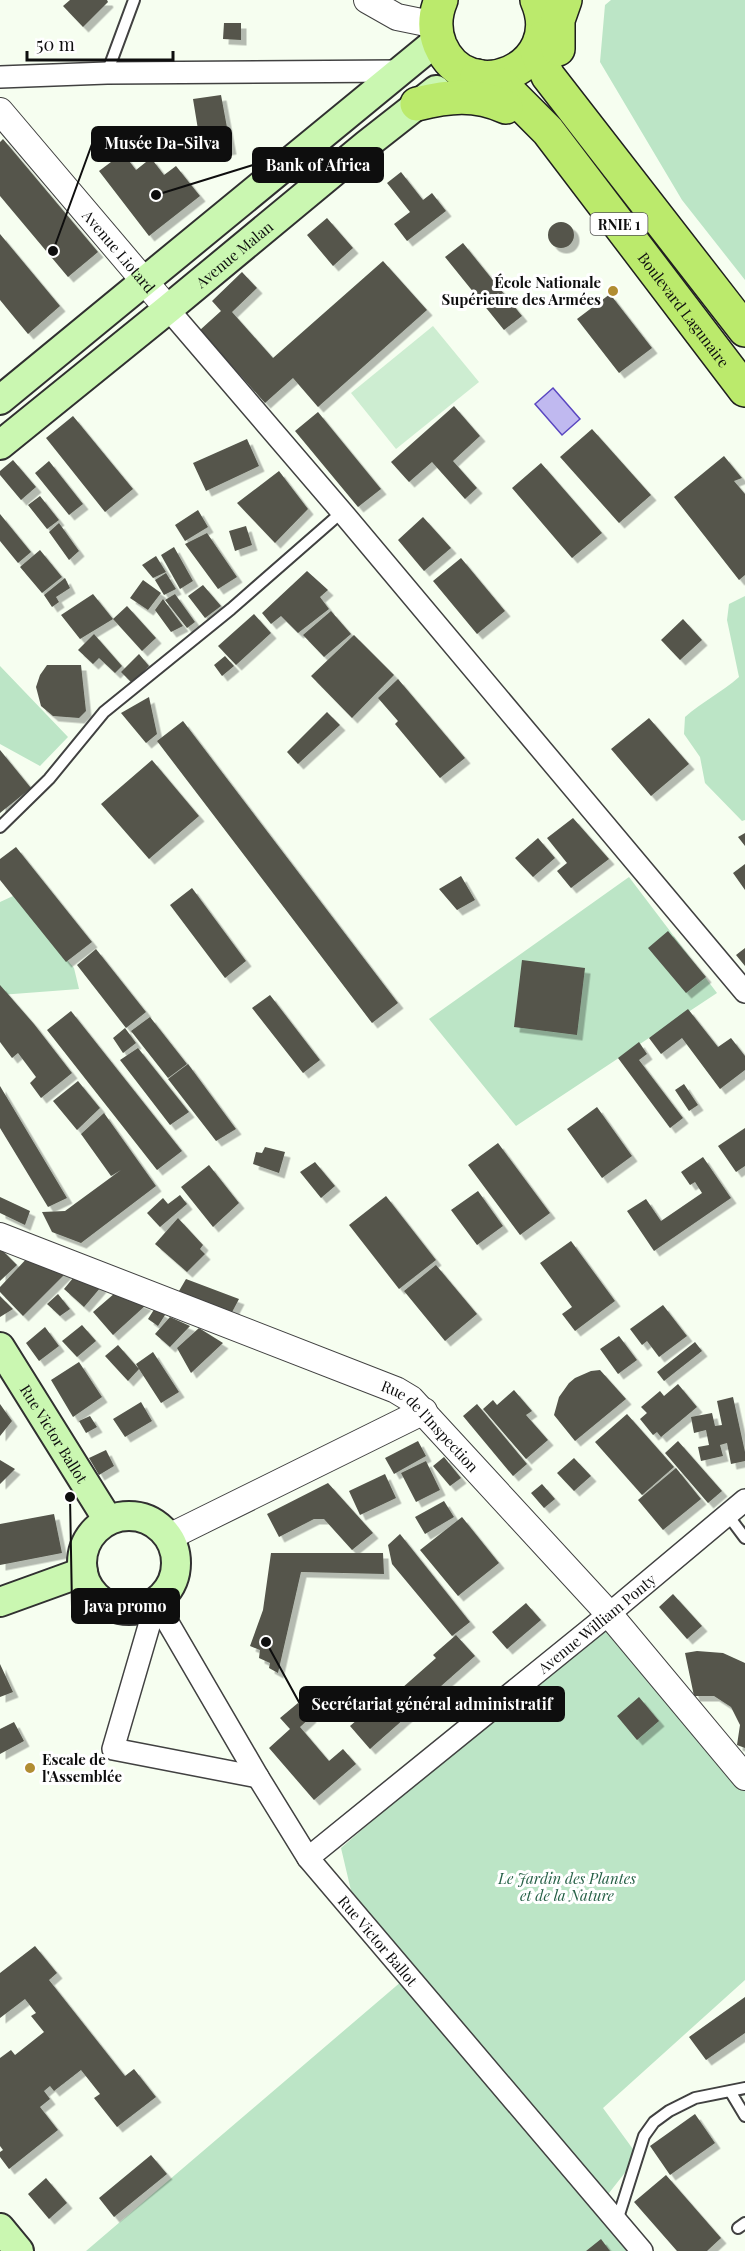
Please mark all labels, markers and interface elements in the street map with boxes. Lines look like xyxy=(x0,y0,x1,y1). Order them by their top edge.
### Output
scale bar xyxy=(27,24,172,62)
text: 50 m xyxy=(36,32,75,56)
callout: Musée Da-Silva xyxy=(92,127,231,161)
text: Musée Da-Silva xyxy=(104,132,220,153)
callout: Bank of Africa xyxy=(253,148,383,182)
text: Bank of Africa xyxy=(266,154,371,175)
street label: Avenue Liotard xyxy=(78,205,160,297)
road number: RNIE 1 xyxy=(590,213,648,235)
street label: Avenue Malan xyxy=(191,216,277,293)
street label: Boulevard Lagunaire xyxy=(634,248,734,371)
place label: École Nationale Supérieure des Armées xyxy=(441,272,601,309)
marker: École Nationale Supérieure des Armées xyxy=(606,284,620,298)
street label: Rue de l'Inspection xyxy=(379,1375,483,1476)
street label: Rue Victor Ballot xyxy=(16,1381,93,1487)
street label: Avenue William Ponty xyxy=(533,1569,660,1678)
callout: Java promo xyxy=(72,1589,179,1623)
text: Java promo xyxy=(83,1595,166,1616)
callout: Secrétariat général administratif xyxy=(300,1687,564,1721)
text: Secrétariat général administratif xyxy=(312,1693,554,1714)
place label: Escale de l'Assemblée xyxy=(42,1749,123,1786)
marker: Escale de l'Assemblée xyxy=(23,1761,37,1775)
park label: Le Jardin des Plantes et de la Nature xyxy=(497,1868,636,1905)
street label: Rue Victor Ballot xyxy=(334,1891,423,1990)

